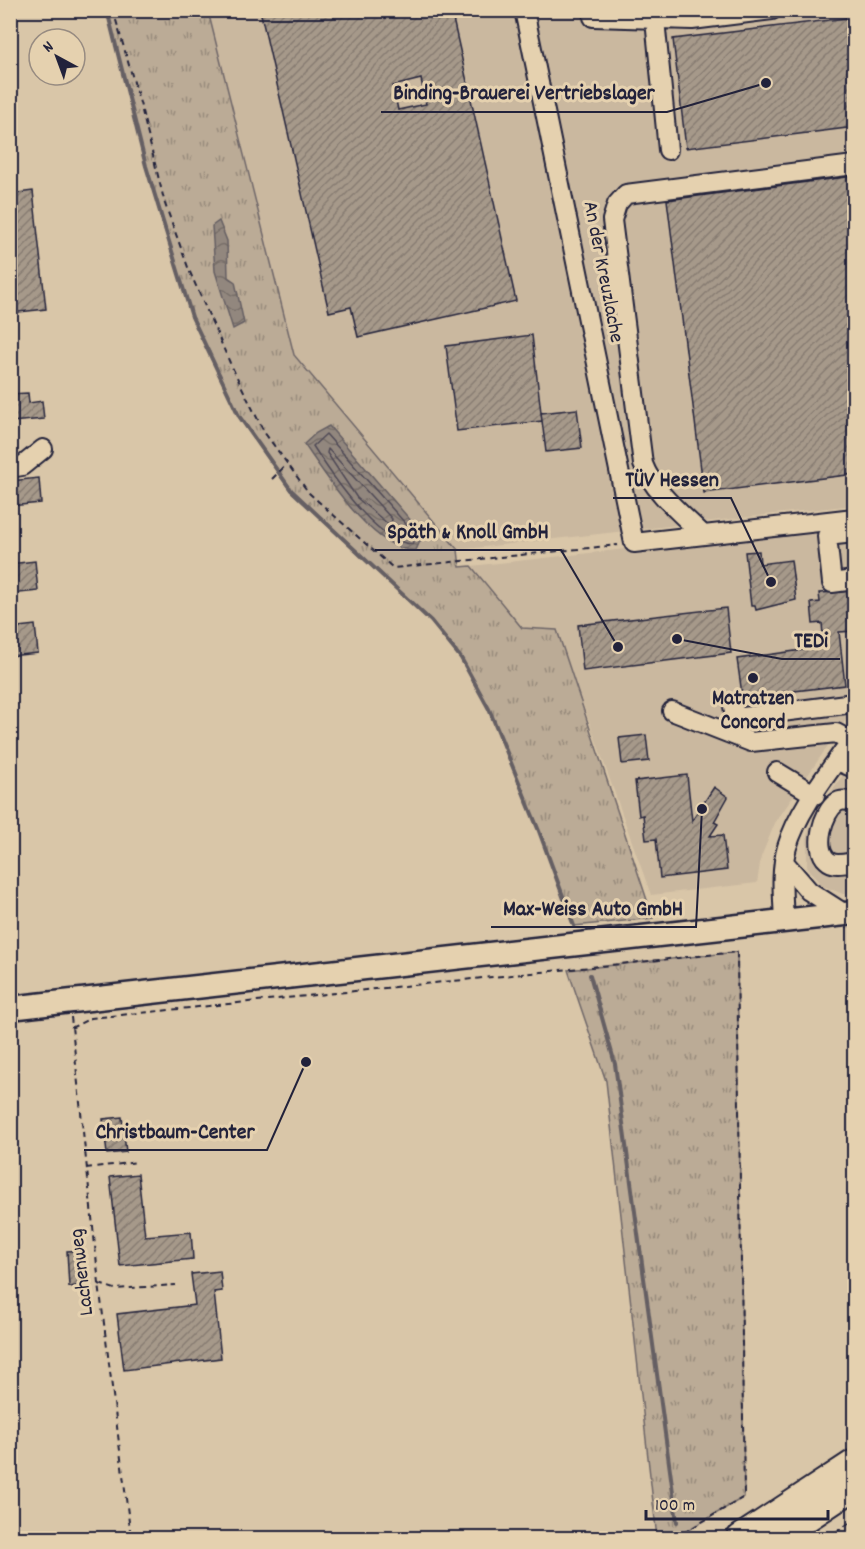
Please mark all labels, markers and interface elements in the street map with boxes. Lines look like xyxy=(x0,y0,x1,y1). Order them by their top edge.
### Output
north arrow xyxy=(27,27,87,87)
text: N xyxy=(38,36,59,59)
callout: Binding-Brauerei Vertriebslager xyxy=(381,72,667,112)
text: Binding-Brauerei Vertriebslager xyxy=(393,79,656,110)
street label: An der Kreuzlache xyxy=(574,199,630,345)
callout: TÜV Hessen xyxy=(613,458,731,498)
text: TÜV Hessen xyxy=(625,466,719,497)
callout: Späth & Knoll GmbH xyxy=(375,510,561,550)
text: Späth & Knoll GmbH xyxy=(387,518,549,549)
callout: TEDi xyxy=(782,619,840,659)
text: TEDi xyxy=(794,627,828,658)
marker: Matratzen Concord xyxy=(746,671,760,685)
place label: Matratzen Concord xyxy=(712,685,794,739)
callout: Max-Weiss Auto GmbH xyxy=(491,887,696,927)
text: Max-Weiss Auto GmbH xyxy=(503,895,683,926)
callout: Christbaum-Center xyxy=(84,1110,267,1150)
text: Christbaum-Center xyxy=(95,1118,255,1149)
street label: Lachenweg xyxy=(63,1227,103,1317)
scale bar xyxy=(646,1483,828,1521)
text: 100 m xyxy=(655,1494,695,1519)

